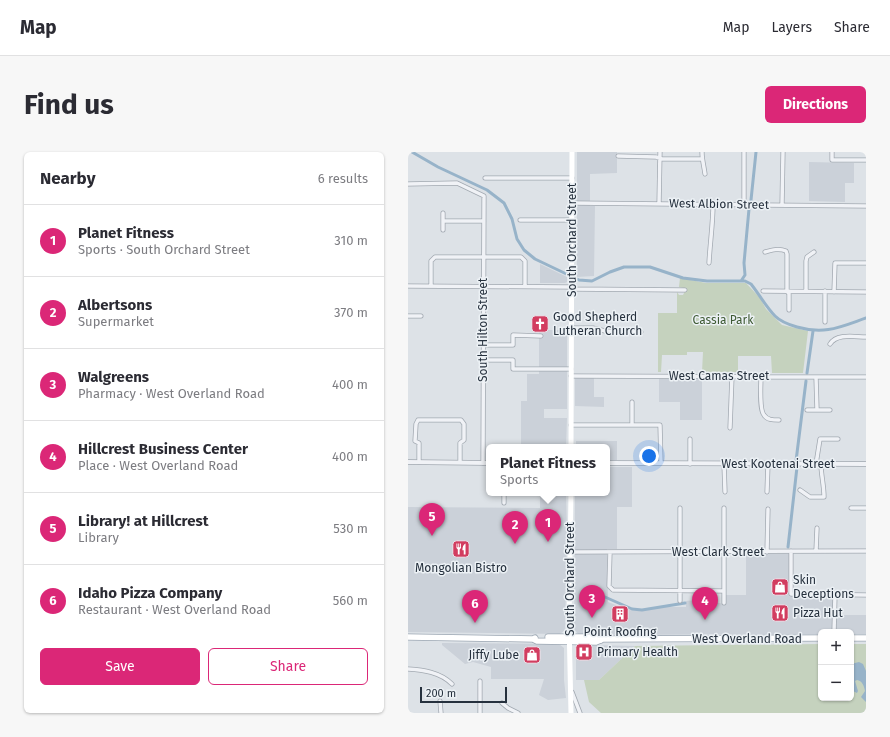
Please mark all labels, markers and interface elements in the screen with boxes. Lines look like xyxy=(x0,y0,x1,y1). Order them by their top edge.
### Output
text: Map xyxy=(20,16,57,39)
text: Map xyxy=(723,19,749,36)
text: Layers xyxy=(771,19,812,36)
text: Share xyxy=(834,19,870,36)
button: Directions xyxy=(765,86,866,123)
text: Find us xyxy=(24,88,114,121)
text: Nearby xyxy=(40,168,95,189)
text: 6 results xyxy=(318,171,368,186)
street label: South Orchard Street xyxy=(565,182,579,297)
street label: West Albion Street xyxy=(669,196,770,212)
text: Planet Fitness xyxy=(78,224,174,242)
text: 1 xyxy=(50,233,56,248)
text: 310 m xyxy=(334,233,368,248)
text: Sports · South Orchard Street xyxy=(78,242,250,257)
street label: South Hilton Street xyxy=(476,277,490,382)
text: Albertsons xyxy=(78,296,152,314)
text: 2 xyxy=(50,305,56,320)
text: 370 m xyxy=(334,305,368,320)
place label: Good Shepherd Lutheran Church xyxy=(553,310,642,338)
park label: Cassia Park xyxy=(693,313,754,327)
text: Supermarket xyxy=(78,314,154,329)
church icon: Good Shepherd Lutheran Church xyxy=(530,314,550,334)
text: Walgreens xyxy=(78,368,149,386)
street label: West Camas Street xyxy=(669,369,770,383)
text: 3 xyxy=(50,377,56,392)
text: 400 m xyxy=(332,377,368,392)
text: Pharmacy · West Overland Road xyxy=(78,386,265,401)
text: Hillcrest Business Center xyxy=(78,440,248,458)
popup xyxy=(486,444,610,496)
your location xyxy=(639,446,659,466)
text: 4 xyxy=(49,449,57,464)
text: 400 m xyxy=(332,449,368,464)
text: Planet Fitness xyxy=(500,454,596,472)
street label: West Kootenai Street xyxy=(721,457,836,471)
text: Place · West Overland Road xyxy=(78,458,238,473)
text: Sports xyxy=(500,472,538,487)
pin: 5 xyxy=(419,503,445,536)
pin: 1 xyxy=(535,509,561,542)
pin: 2 xyxy=(502,511,528,544)
text: Library! at Hillcrest xyxy=(78,512,208,530)
text: 5 xyxy=(50,521,56,536)
text: 530 m xyxy=(333,521,368,536)
street label: South Orchard Street xyxy=(563,521,577,636)
text: Library xyxy=(78,530,119,545)
restaurant icon: Mongolian Bistro xyxy=(451,539,471,559)
street label: West Clark Street xyxy=(672,545,765,559)
place label: Mongolian Bistro xyxy=(415,561,507,575)
place label: Skin Deceptions xyxy=(793,573,854,601)
shop icon: Skin Deceptions xyxy=(770,577,790,597)
text: Idaho Pizza Company xyxy=(78,584,222,602)
pin: 3 xyxy=(579,585,605,618)
pin: 4 xyxy=(692,587,718,620)
pin: 6 xyxy=(462,590,488,623)
text: 6 xyxy=(49,593,57,608)
text: 560 m xyxy=(333,593,368,608)
text: Restaurant · West Overland Road xyxy=(78,602,271,617)
restaurant icon: Pizza Hut xyxy=(770,603,790,623)
building icon: Point Roofing xyxy=(610,604,630,624)
place label: Pizza Hut xyxy=(793,606,844,620)
place label: Point Roofing xyxy=(584,625,657,639)
map controls xyxy=(818,629,854,701)
button: + xyxy=(818,629,854,665)
street label: West Overland Road xyxy=(692,632,802,646)
hospital icon: Primary Health xyxy=(574,642,594,662)
shop icon: Jiffy Lube xyxy=(522,645,542,665)
place label: Primary Health xyxy=(597,645,678,659)
button: Save xyxy=(40,648,200,685)
button: Share xyxy=(208,648,368,685)
place label: Jiffy Lube xyxy=(468,648,519,662)
button: − xyxy=(818,665,854,701)
scale bar xyxy=(420,685,507,704)
text: 200 m xyxy=(426,687,456,700)

